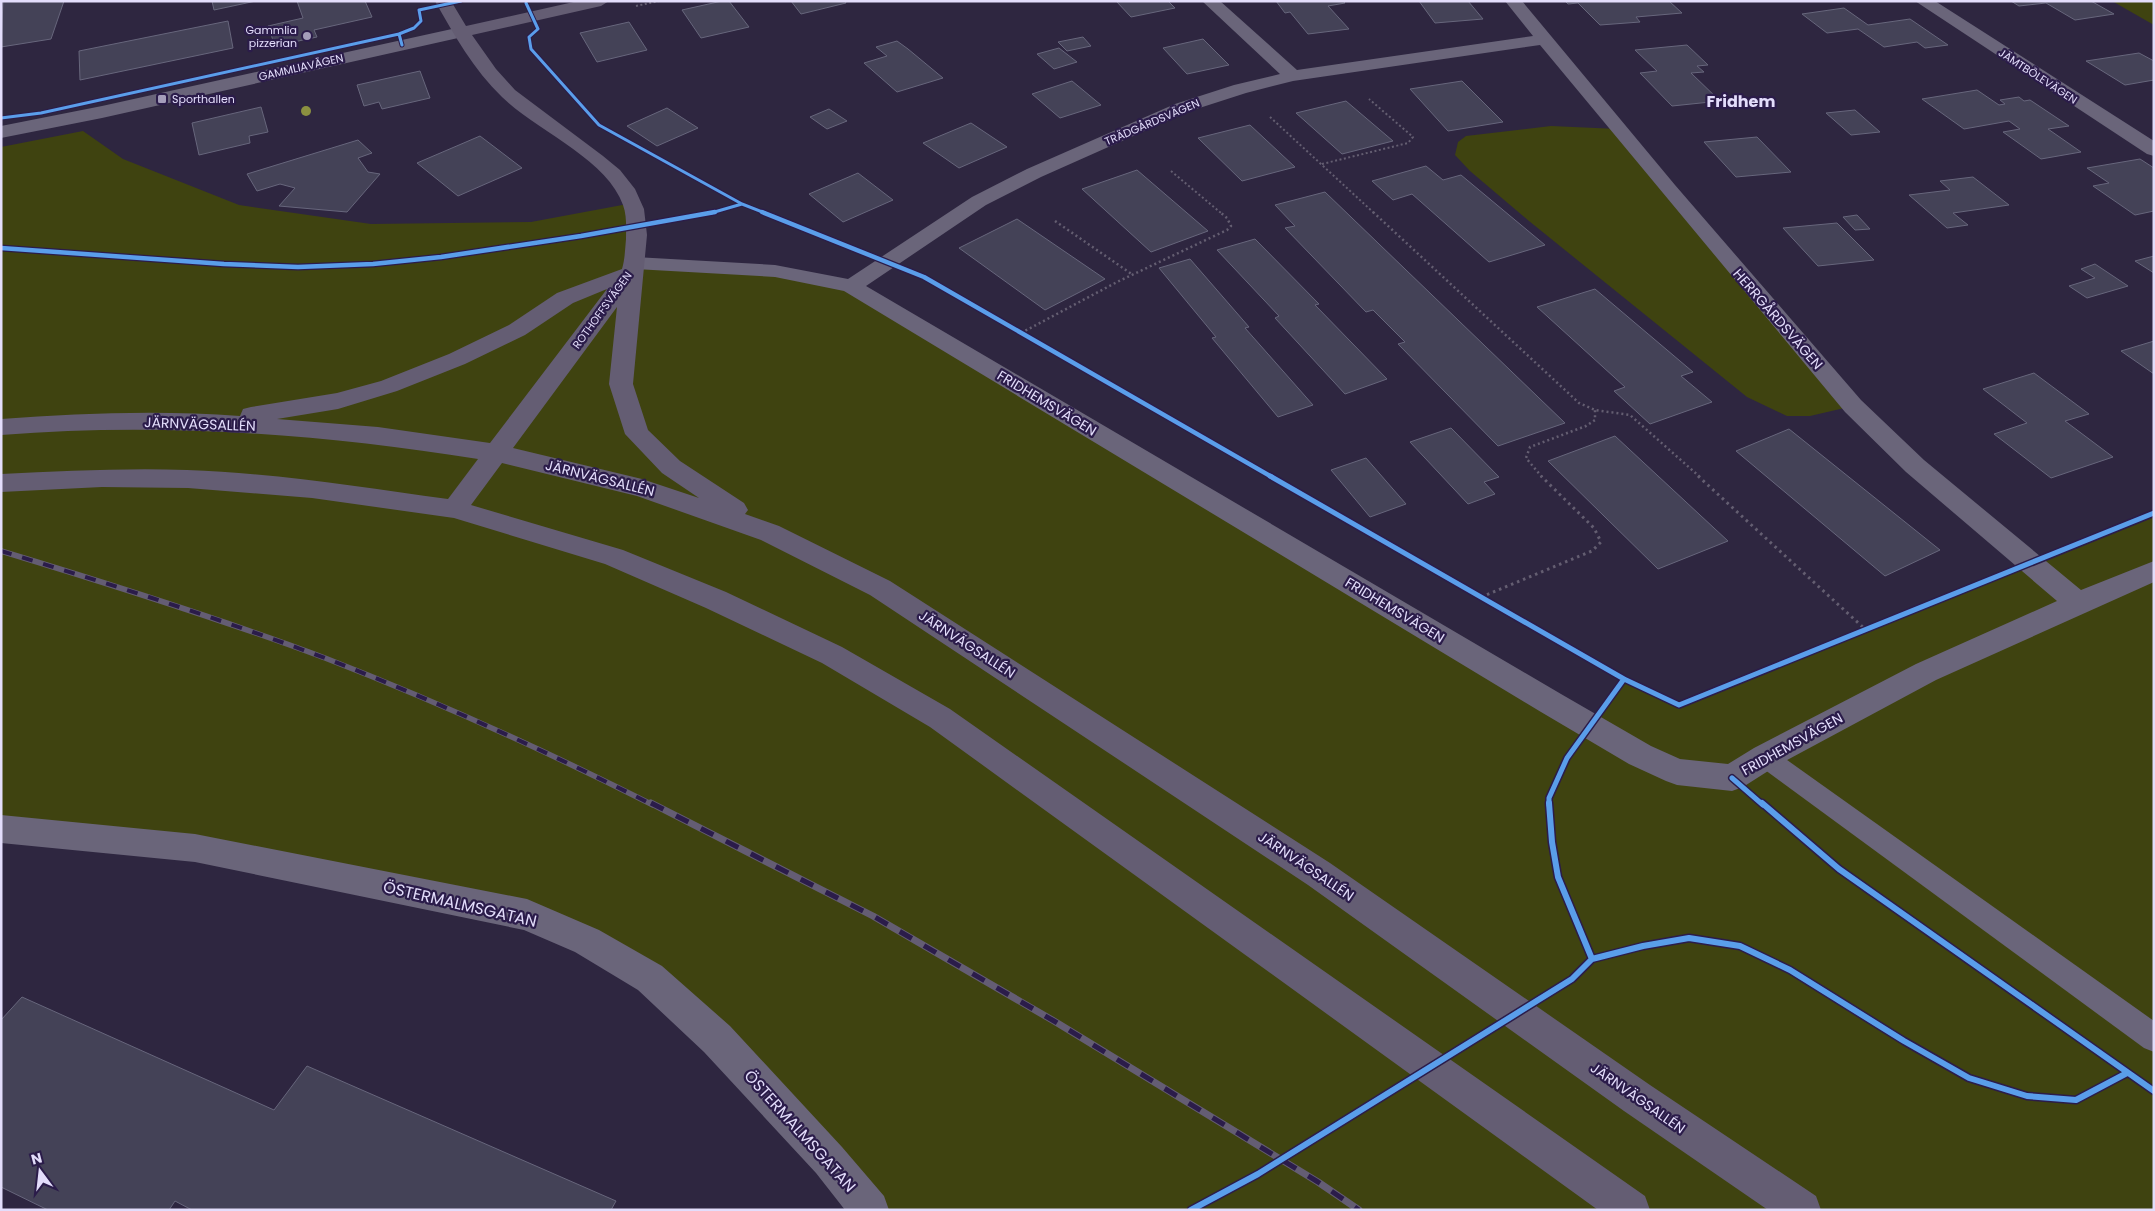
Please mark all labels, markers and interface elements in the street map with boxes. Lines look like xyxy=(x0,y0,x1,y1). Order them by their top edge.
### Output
place label: Gammlia pizzerian xyxy=(245,22,297,51)
marker: Gammlia pizzerian xyxy=(301,30,313,42)
street label: JÄMTBÖLEVÄGEN xyxy=(1995,44,2081,108)
street label: GAMMLIAVÄGEN xyxy=(257,49,345,85)
district label: Fridhem xyxy=(1707,90,1775,113)
place label: Sporthallen xyxy=(172,91,235,107)
marker: Sporthallen xyxy=(156,93,168,105)
street label: TRÄDGÅRDSVÄGEN xyxy=(1102,95,1202,149)
street label: HERRGÅRDSVÄGEN xyxy=(1729,264,1827,374)
street label: ROTHOFFSVÄGEN xyxy=(569,268,635,352)
street label: FRIDHEMSVÄGEN xyxy=(993,365,1101,441)
street label: JÄRNVÄGSALLÉN xyxy=(144,412,256,436)
street label: JÄRNVÄGSALLÉN xyxy=(543,455,657,501)
street label: FRIDHEMSVÄGEN xyxy=(1341,572,1449,648)
street label: JÄRNVÄGSALLÉN xyxy=(915,605,1019,683)
street label: FRIDHEMSVÄGEN xyxy=(1738,708,1846,780)
street label: JÄRNVÄGSALLÉN xyxy=(1254,826,1358,906)
street label: ÖSTERMALMSGATAN xyxy=(381,875,539,933)
street label: JÄRNVÄGSALLÉN xyxy=(1586,1058,1690,1138)
street label: ÖSTERMALMSGATAN xyxy=(739,1065,861,1197)
north arrow xyxy=(15,1146,65,1196)
text: N xyxy=(29,1147,44,1169)

